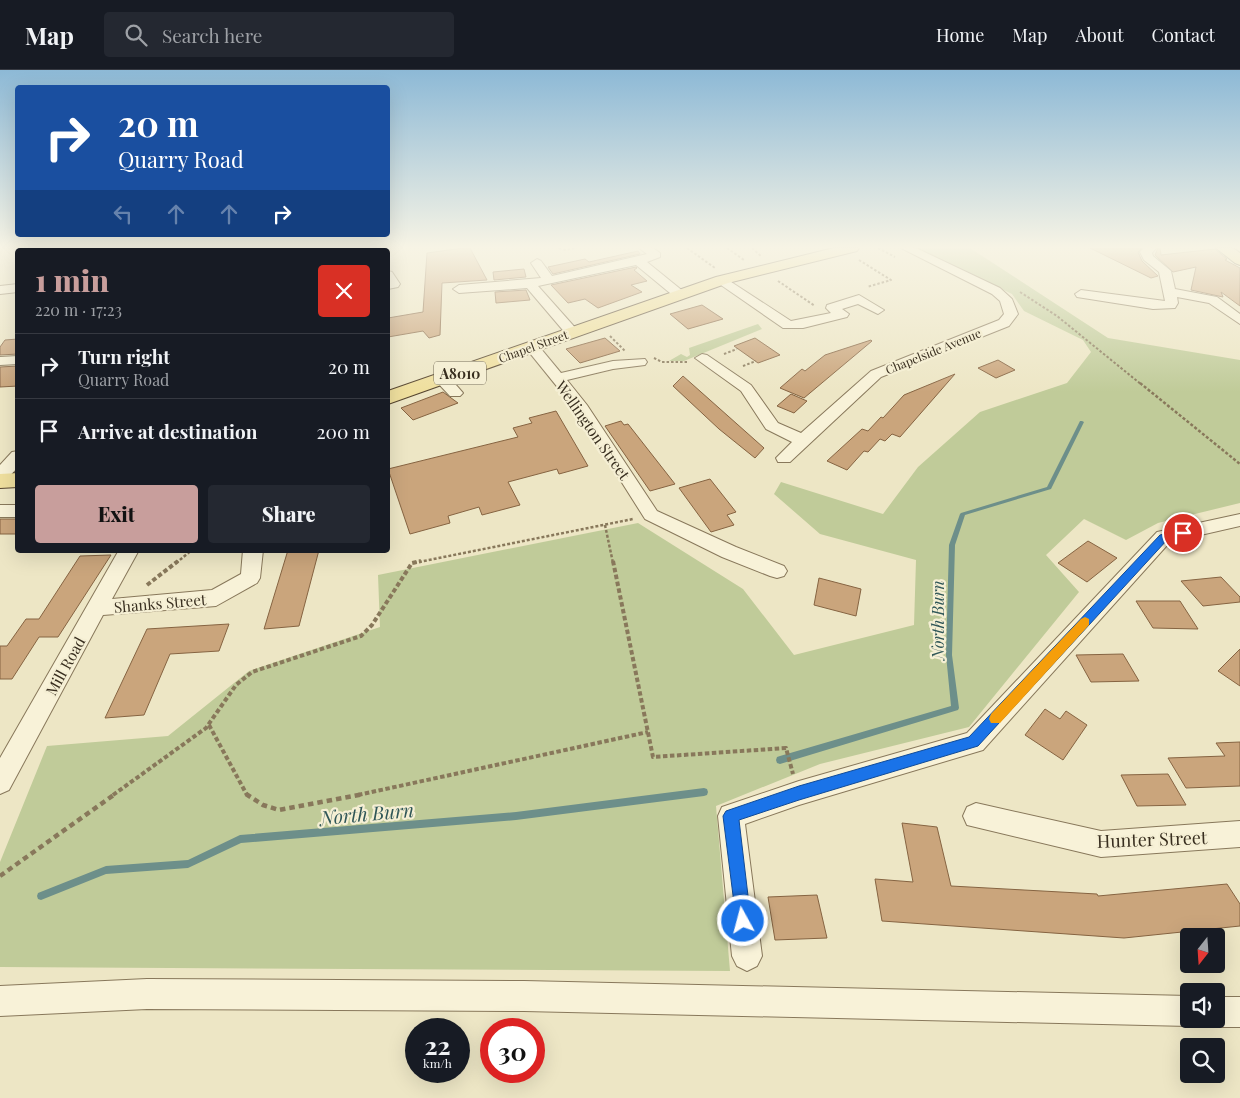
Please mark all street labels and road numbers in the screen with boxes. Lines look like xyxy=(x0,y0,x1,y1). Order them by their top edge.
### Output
street label: Chapelside Avenue xyxy=(883,325,983,377)
street label: Chapel Street xyxy=(496,326,571,366)
road number: A8010 xyxy=(434,362,486,384)
street label: Wellington Street xyxy=(551,376,635,484)
street label: Shanks Street xyxy=(113,589,208,617)
street label: Mill Road xyxy=(41,633,89,699)
street label: Hunter Street xyxy=(1096,825,1208,853)

